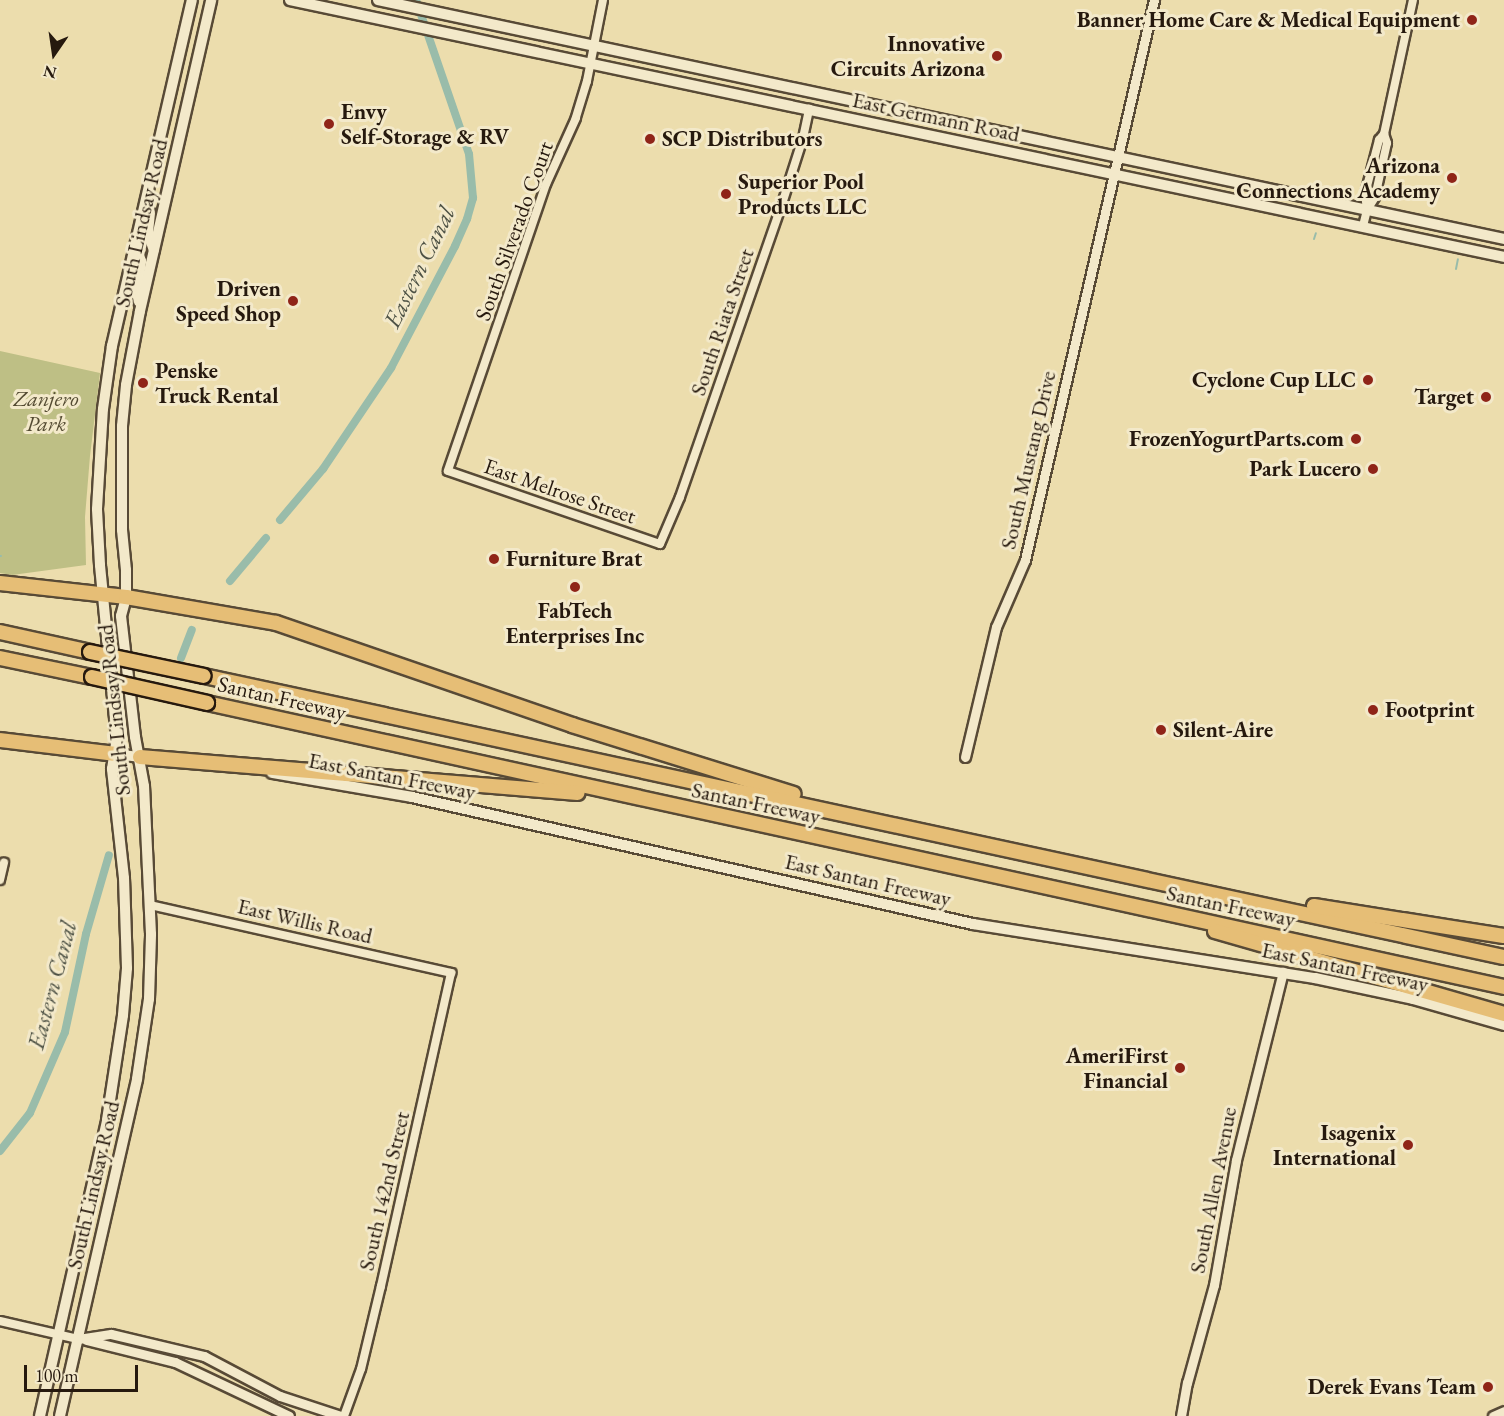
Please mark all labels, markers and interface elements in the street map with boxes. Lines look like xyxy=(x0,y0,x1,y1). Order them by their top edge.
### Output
place label: Banner Home Care & Medical Equipment xyxy=(1077,7,1460,33)
marker: Banner Home Care & Medical Equipment xyxy=(1465,13,1479,27)
north arrow xyxy=(24,24,84,84)
place label: Innovative Circuits Arizona xyxy=(831,30,985,82)
marker: Innovative Circuits Arizona xyxy=(990,49,1004,63)
text: N xyxy=(41,60,59,84)
street label: East Germann Road xyxy=(850,86,1022,148)
place label: Envy Self-Storage & RV xyxy=(341,98,509,150)
marker: Envy Self-Storage & RV xyxy=(322,117,336,131)
place label: SCP Distributors xyxy=(662,126,823,152)
marker: SCP Distributors xyxy=(643,132,657,146)
street label: South Lindsay Road xyxy=(109,136,173,310)
street label: South Silverado Court xyxy=(469,138,559,324)
place label: Arizona Connections Academy xyxy=(1236,152,1440,204)
place label: Superior Pool Products LLC xyxy=(738,168,867,220)
marker: Arizona Connections Academy xyxy=(1445,171,1459,185)
marker: Superior Pool Products LLC xyxy=(719,187,733,201)
water label: Eastern Canal xyxy=(377,202,461,332)
street label: South Riata Street xyxy=(685,245,759,399)
place label: Driven Speed Shop xyxy=(176,275,281,326)
marker: Driven Speed Shop xyxy=(286,294,300,308)
place label: Penske Truck Rental xyxy=(155,357,278,408)
place label: Cyclone Cup LLC xyxy=(1192,367,1356,393)
street label: South Mustang Drive xyxy=(995,368,1061,552)
marker: Cyclone Cup LLC xyxy=(1361,373,1375,387)
marker: Penske Truck Rental xyxy=(136,376,150,390)
place label: Target xyxy=(1414,384,1474,410)
park label: Zanjero Park xyxy=(13,385,79,436)
marker: Target xyxy=(1479,390,1493,404)
place label: FrozenYogurtParts.com xyxy=(1129,426,1344,452)
marker: FrozenYogurtParts.com xyxy=(1349,432,1363,446)
street label: East Melrose Street xyxy=(481,453,639,529)
place label: Park Lucero xyxy=(1249,456,1361,482)
marker: Park Lucero xyxy=(1366,462,1380,476)
place label: Furniture Brat xyxy=(506,546,642,572)
marker: Furniture Brat xyxy=(487,552,501,566)
marker: FabTech Enterprises Inc xyxy=(568,580,582,594)
place label: FabTech Enterprises Inc xyxy=(506,597,644,648)
street label: South Lindsay Road xyxy=(92,623,136,797)
street label: Santan Freeway xyxy=(215,670,349,726)
place label: Footprint xyxy=(1385,697,1475,723)
marker: Footprint xyxy=(1366,703,1380,717)
place label: Silent-Aire xyxy=(1173,717,1273,743)
marker: Silent-Aire xyxy=(1154,723,1168,737)
street label: East Santan Freeway xyxy=(306,747,478,805)
street label: Santan Freeway xyxy=(689,776,823,830)
street label: East Santan Freeway xyxy=(782,848,954,912)
street label: Santan Freeway xyxy=(1164,879,1298,933)
street label: East Willis Road xyxy=(235,893,375,949)
water label: Eastern Canal xyxy=(21,918,83,1052)
street label: East Santan Freeway xyxy=(1259,936,1431,998)
place label: AmeriFirst Financial xyxy=(1066,1042,1168,1094)
marker: AmeriFirst Financial xyxy=(1173,1061,1187,1075)
street label: South Lindsay Road xyxy=(61,1098,125,1272)
street label: South Allen Avenue xyxy=(1184,1105,1242,1275)
street label: South 142nd Street xyxy=(353,1109,415,1273)
place label: Isagenix International xyxy=(1273,1119,1396,1170)
marker: Isagenix International xyxy=(1401,1138,1415,1152)
scale bar xyxy=(27,1353,141,1391)
text: 100 m xyxy=(35,1364,79,1387)
place label: Derek Evans Team xyxy=(1308,1374,1476,1400)
marker: Derek Evans Team xyxy=(1481,1380,1495,1394)

